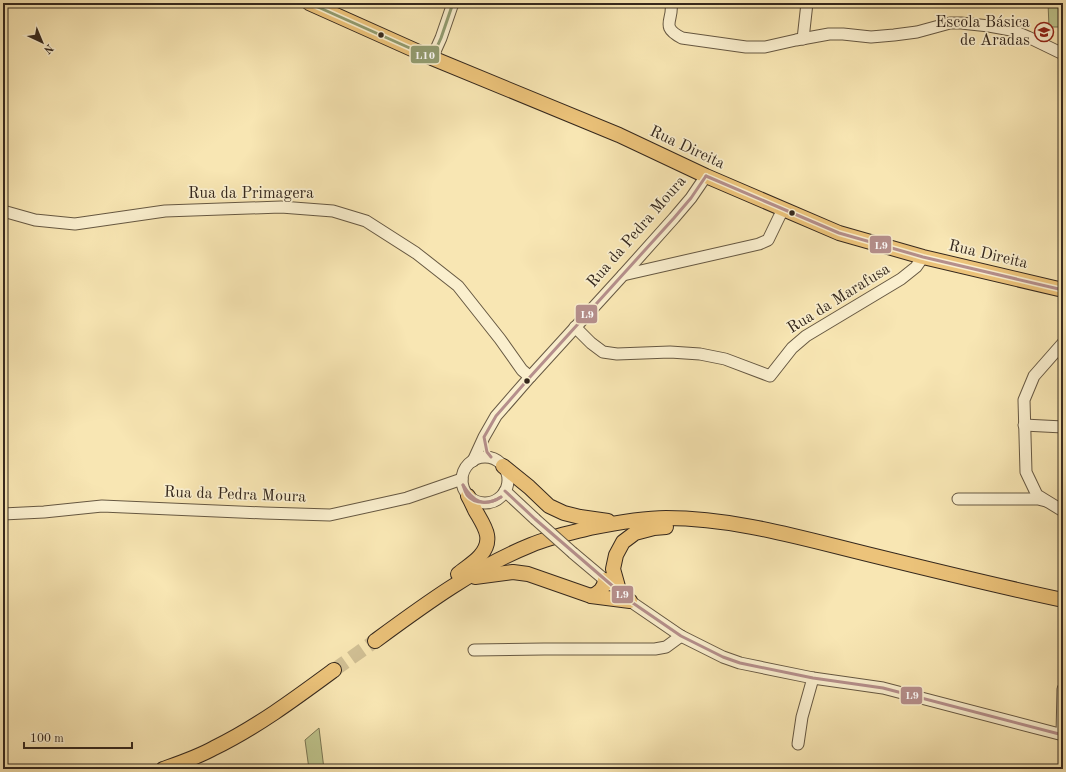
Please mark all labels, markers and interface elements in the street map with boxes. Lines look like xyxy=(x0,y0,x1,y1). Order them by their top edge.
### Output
place label: Escola Básica de Aradas xyxy=(935,15,1030,49)
school or university icon: Escola Básica de Aradas xyxy=(1033,21,1055,43)
north arrow xyxy=(22,22,62,62)
unlabelled marker xyxy=(376,30,386,40)
text: N xyxy=(41,41,55,55)
line badge: L10 xyxy=(410,45,440,64)
text: L10 xyxy=(415,51,435,62)
street label: Rua Direita xyxy=(647,124,727,172)
street label: Rua da Pedra Moura xyxy=(584,173,690,291)
street label: Rua da Primagera xyxy=(188,186,314,202)
unlabelled marker xyxy=(787,208,797,218)
line badge: L9 xyxy=(869,235,892,254)
street label: Rua Direita xyxy=(947,238,1029,272)
text: L9 xyxy=(874,241,888,252)
street label: Rua da Marafusa xyxy=(785,261,893,337)
line badge: L9 xyxy=(575,304,598,324)
text: L9 xyxy=(580,310,594,321)
unlabelled marker xyxy=(522,376,532,386)
street label: Rua da Pedra Moura xyxy=(164,485,306,505)
line badge: L9 xyxy=(611,585,634,604)
text: L9 xyxy=(615,590,629,601)
line badge: L9 xyxy=(900,686,923,705)
text: L9 xyxy=(905,691,919,702)
scale bar xyxy=(24,724,132,750)
text: 100 m xyxy=(30,733,64,745)

